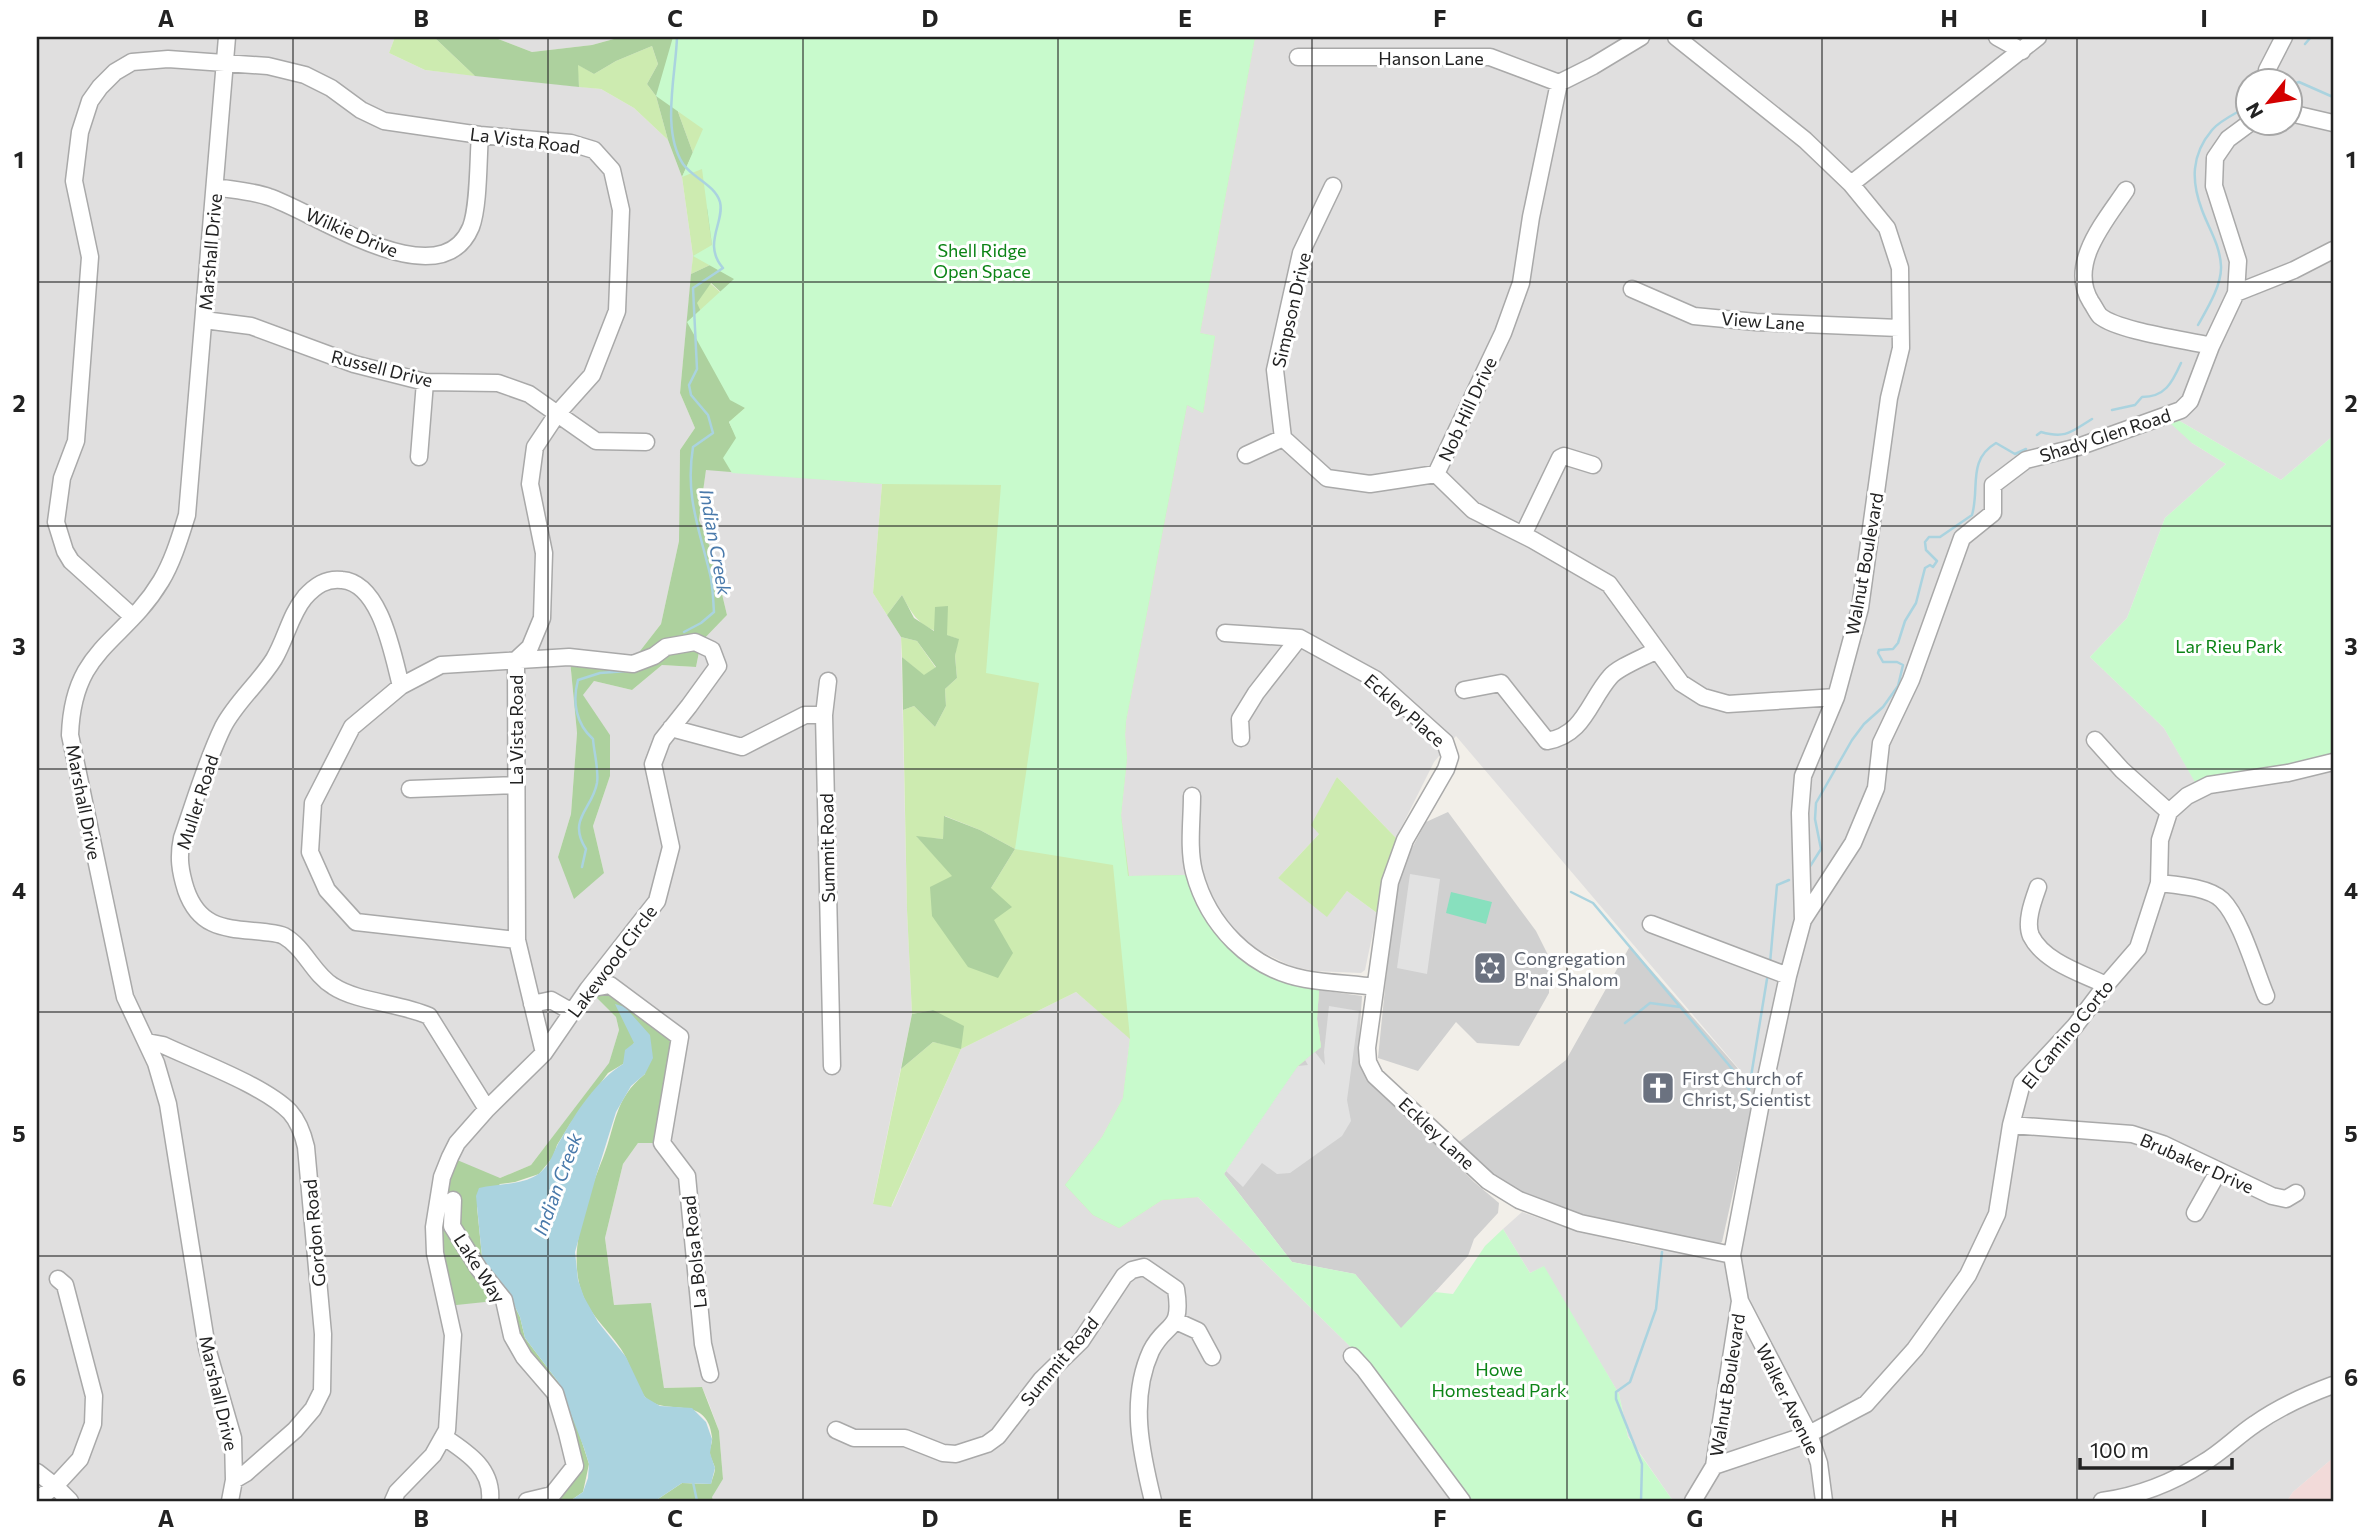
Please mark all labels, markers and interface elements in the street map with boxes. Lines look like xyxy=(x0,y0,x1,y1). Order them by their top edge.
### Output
text: A xyxy=(158,4,175,32)
text: B xyxy=(413,4,429,32)
text: C xyxy=(667,4,683,32)
text: D xyxy=(922,4,939,32)
text: E xyxy=(1178,4,1192,32)
text: F xyxy=(1433,4,1447,32)
text: G xyxy=(1687,4,1703,32)
text: H xyxy=(1940,4,1958,32)
text: I xyxy=(2200,4,2208,32)
street label: Hanson Lane xyxy=(1378,47,1484,69)
north arrow xyxy=(2234,66,2304,136)
text: N xyxy=(2240,99,2267,123)
street label: La Vista Road xyxy=(469,122,581,158)
text: 1 xyxy=(14,145,24,173)
text: 1 xyxy=(2346,145,2356,173)
street label: Marshall Drive xyxy=(194,193,226,311)
street label: Wilkie Drive xyxy=(302,203,402,261)
park label: Shell Ridge Open Space xyxy=(933,239,1031,282)
street label: Simpson Drive xyxy=(1267,250,1315,370)
street label: View Lane xyxy=(1721,307,1805,335)
street label: Russell Drive xyxy=(329,345,435,391)
street label: Nob Hill Drive xyxy=(1433,353,1501,465)
text: 2 xyxy=(12,389,26,417)
text: 2 xyxy=(2344,389,2358,417)
street label: Shady Glen Road xyxy=(2037,403,2173,467)
water label: Indian Creek xyxy=(695,487,737,597)
street label: Walnut Boulevard xyxy=(1841,491,1887,637)
text: 3 xyxy=(12,632,26,660)
text: 3 xyxy=(2344,632,2358,660)
park label: Lar Rieu Park xyxy=(2175,635,2283,657)
street label: Eckley Place xyxy=(1360,669,1450,751)
street label: La Vista Road xyxy=(505,675,527,785)
street label: Marshall Drive xyxy=(62,742,106,862)
street label: Muller Road xyxy=(171,752,223,852)
street label: Summit Road xyxy=(815,793,839,903)
text: 4 xyxy=(12,876,26,904)
text: 4 xyxy=(2344,876,2358,904)
street label: Lakewood Circle xyxy=(563,901,661,1021)
place label: Congregation B'nai Shalom xyxy=(1514,947,1626,990)
synagogue icon: Congregation B'nai Shalom xyxy=(1471,949,1509,987)
street label: El Camino Corto xyxy=(2016,975,2118,1093)
place label: First Church of Christ, Scientist xyxy=(1682,1067,1811,1110)
church icon: First Church of Christ, Scientist xyxy=(1639,1069,1677,1107)
street label: Eckley Lane xyxy=(1395,1092,1479,1174)
text: 5 xyxy=(12,1119,26,1147)
text: 5 xyxy=(2344,1119,2358,1147)
street label: Brubaker Drive xyxy=(2137,1128,2257,1198)
water label: Indian Creek xyxy=(528,1129,586,1238)
street label: Gordon Road xyxy=(298,1178,330,1288)
street label: La Bolsa Road xyxy=(677,1195,711,1309)
street label: Lake Way xyxy=(450,1229,510,1307)
street label: Summit Road xyxy=(1015,1312,1103,1410)
street label: Walnut Boulevard xyxy=(1705,1312,1749,1458)
street label: Marshall Drive xyxy=(195,1333,243,1453)
street label: Walker Avenue xyxy=(1752,1340,1824,1458)
park label: Howe Homestead Park xyxy=(1431,1358,1567,1401)
text: 6 xyxy=(12,1363,26,1391)
text: 6 xyxy=(2344,1363,2358,1391)
scale bar xyxy=(2080,1426,2232,1470)
text: 100 m xyxy=(2090,1437,2149,1462)
text: A xyxy=(158,1504,175,1532)
text: B xyxy=(413,1504,429,1532)
text: C xyxy=(667,1504,683,1532)
text: D xyxy=(922,1504,939,1532)
text: E xyxy=(1178,1504,1192,1532)
text: F xyxy=(1433,1504,1447,1532)
text: G xyxy=(1687,1504,1703,1532)
text: H xyxy=(1940,1504,1958,1532)
text: I xyxy=(2200,1504,2208,1532)

